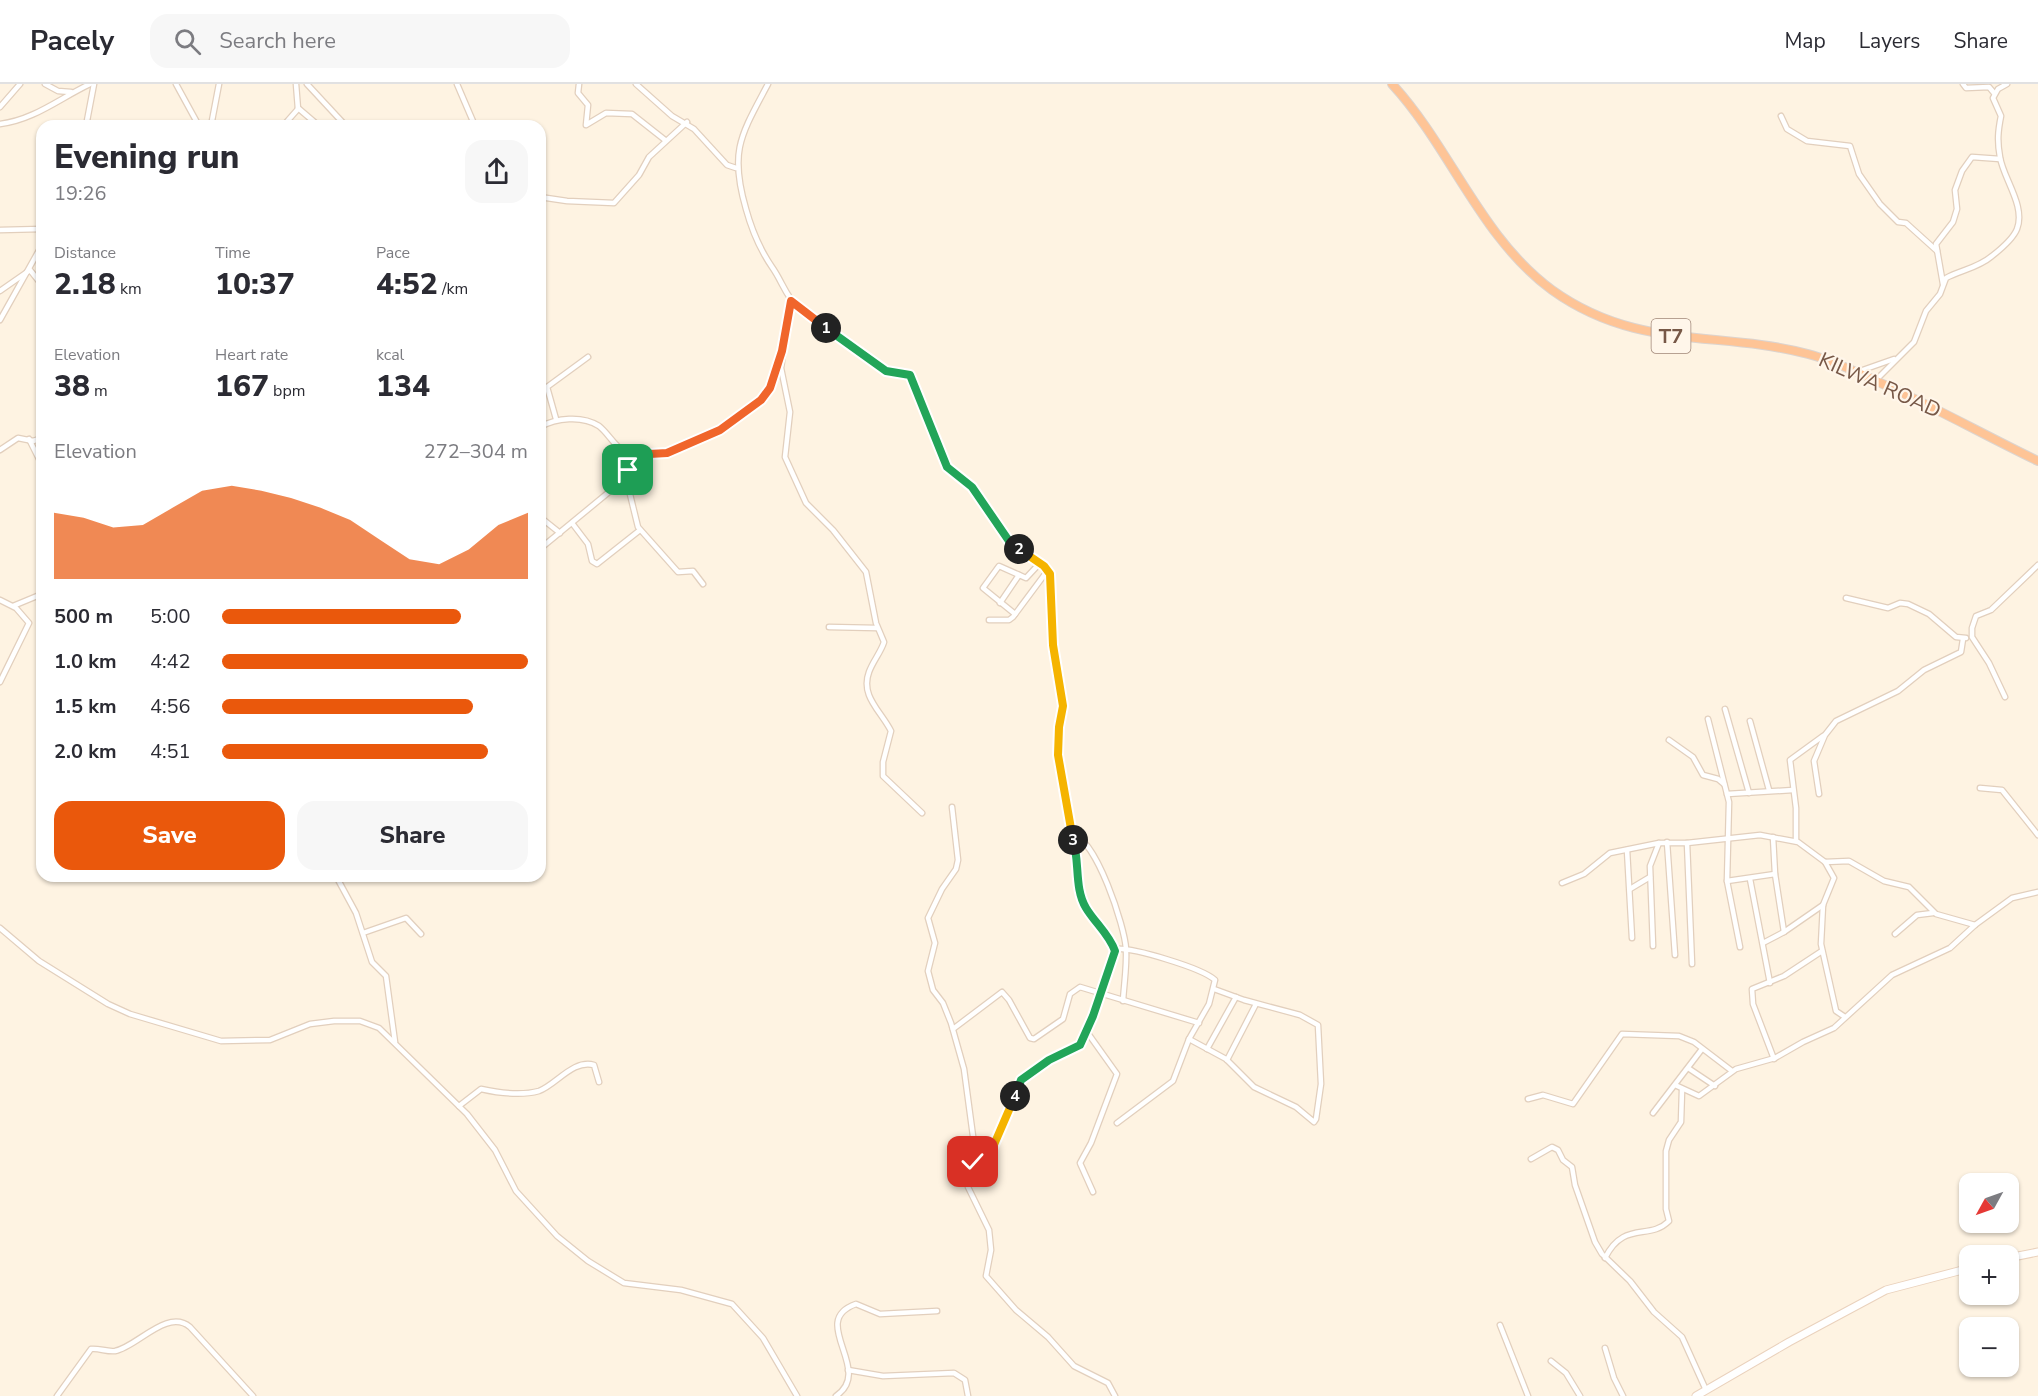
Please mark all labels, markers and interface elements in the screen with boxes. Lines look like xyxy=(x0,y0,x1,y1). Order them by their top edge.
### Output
search box xyxy=(150,14,570,68)
text: Pacely xyxy=(30,22,114,60)
icon: search xyxy=(171,25,204,58)
text: Search here xyxy=(219,26,336,56)
text: Map xyxy=(1784,27,1826,55)
text: Layers xyxy=(1859,27,1920,55)
text: Share xyxy=(1953,27,2008,55)
text: Evening run xyxy=(54,135,239,180)
button: share xyxy=(465,140,528,203)
text: 19:26 xyxy=(54,180,107,207)
text: Distance xyxy=(54,242,116,264)
text: Time xyxy=(215,242,251,264)
text: Pace xyxy=(376,242,410,264)
text: 2.18 xyxy=(54,264,116,305)
text: 10:37 xyxy=(215,264,295,305)
text: 4:52 xyxy=(376,264,438,305)
text: km xyxy=(116,278,142,300)
text: /km xyxy=(438,278,468,300)
pin: 1 xyxy=(811,313,841,343)
text: 1 xyxy=(821,317,831,339)
road number: T7 xyxy=(1652,319,1690,353)
text: Elevation xyxy=(54,344,120,366)
text: Heart rate xyxy=(215,344,288,366)
text: kcal xyxy=(376,344,404,366)
street label: KILWA ROAD xyxy=(1814,346,1946,424)
text: 38 xyxy=(54,366,90,407)
text: 167 xyxy=(215,366,269,407)
text: 134 xyxy=(376,366,430,407)
text: m xyxy=(90,380,108,402)
text: bpm xyxy=(269,380,305,402)
text: Elevation xyxy=(54,438,137,465)
text: 272–304 m xyxy=(424,438,528,465)
pin xyxy=(602,444,653,495)
icon: arrive xyxy=(611,453,644,486)
pin: 2 xyxy=(1004,534,1034,564)
text: 2 xyxy=(1014,538,1024,560)
text: 500 m xyxy=(54,603,113,630)
text: 5:00 xyxy=(150,603,191,630)
text: 1.0 km xyxy=(54,648,117,675)
text: 4:42 xyxy=(150,648,191,675)
text: 1.5 km xyxy=(54,693,117,720)
text: 4:56 xyxy=(150,693,191,720)
text: 2.0 km xyxy=(54,738,117,765)
text: 4:51 xyxy=(150,738,191,765)
button: Save xyxy=(54,801,285,870)
button: Share xyxy=(297,801,528,870)
pin: 3 xyxy=(1058,825,1088,855)
text: 3 xyxy=(1068,829,1078,851)
pin: 4 xyxy=(1000,1081,1030,1111)
text: 4 xyxy=(1010,1085,1020,1107)
pin xyxy=(947,1136,998,1187)
icon: check xyxy=(956,1145,989,1178)
north arrow xyxy=(1959,1173,2019,1233)
map controls xyxy=(1959,1173,2019,1377)
button: + xyxy=(1959,1245,2019,1305)
button: − xyxy=(1959,1317,2019,1377)

